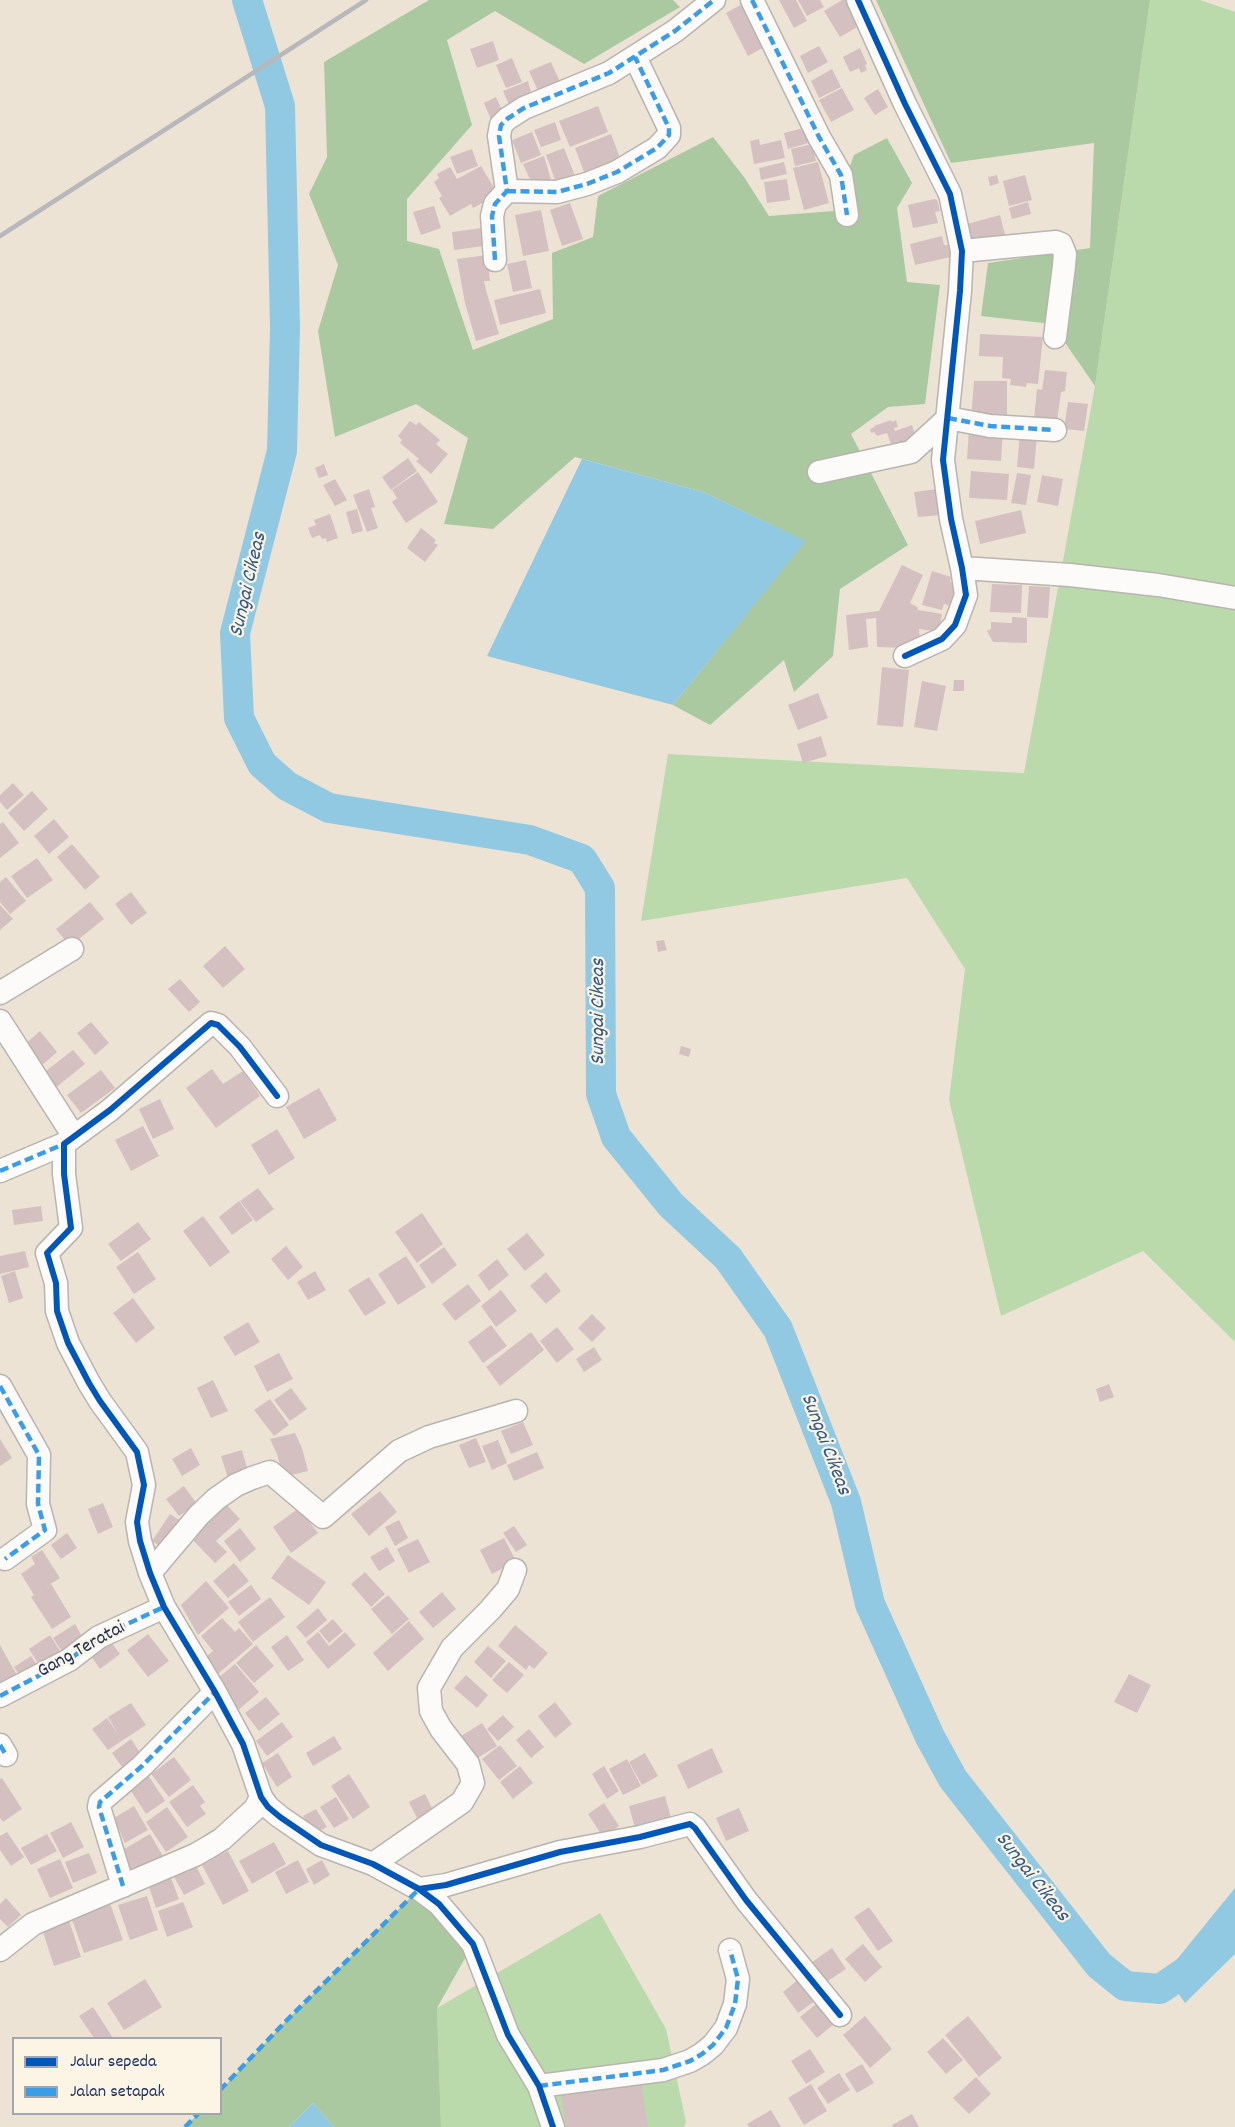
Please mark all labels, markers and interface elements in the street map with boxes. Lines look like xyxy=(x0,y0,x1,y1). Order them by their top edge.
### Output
water label: Sungai Cikeas xyxy=(226,530,274,640)
water label: Sungai Cikeas xyxy=(587,959,613,1065)
water label: Sungai Cikeas xyxy=(793,1391,855,1499)
street label: Gang Teratai xyxy=(34,1617,130,1685)
water label: Sungai Cikeas xyxy=(988,1828,1074,1928)
legend xyxy=(12,2037,222,2115)
text: Jalur sepeda xyxy=(70,2050,156,2075)
text: Jalan setapak xyxy=(70,2080,165,2105)

